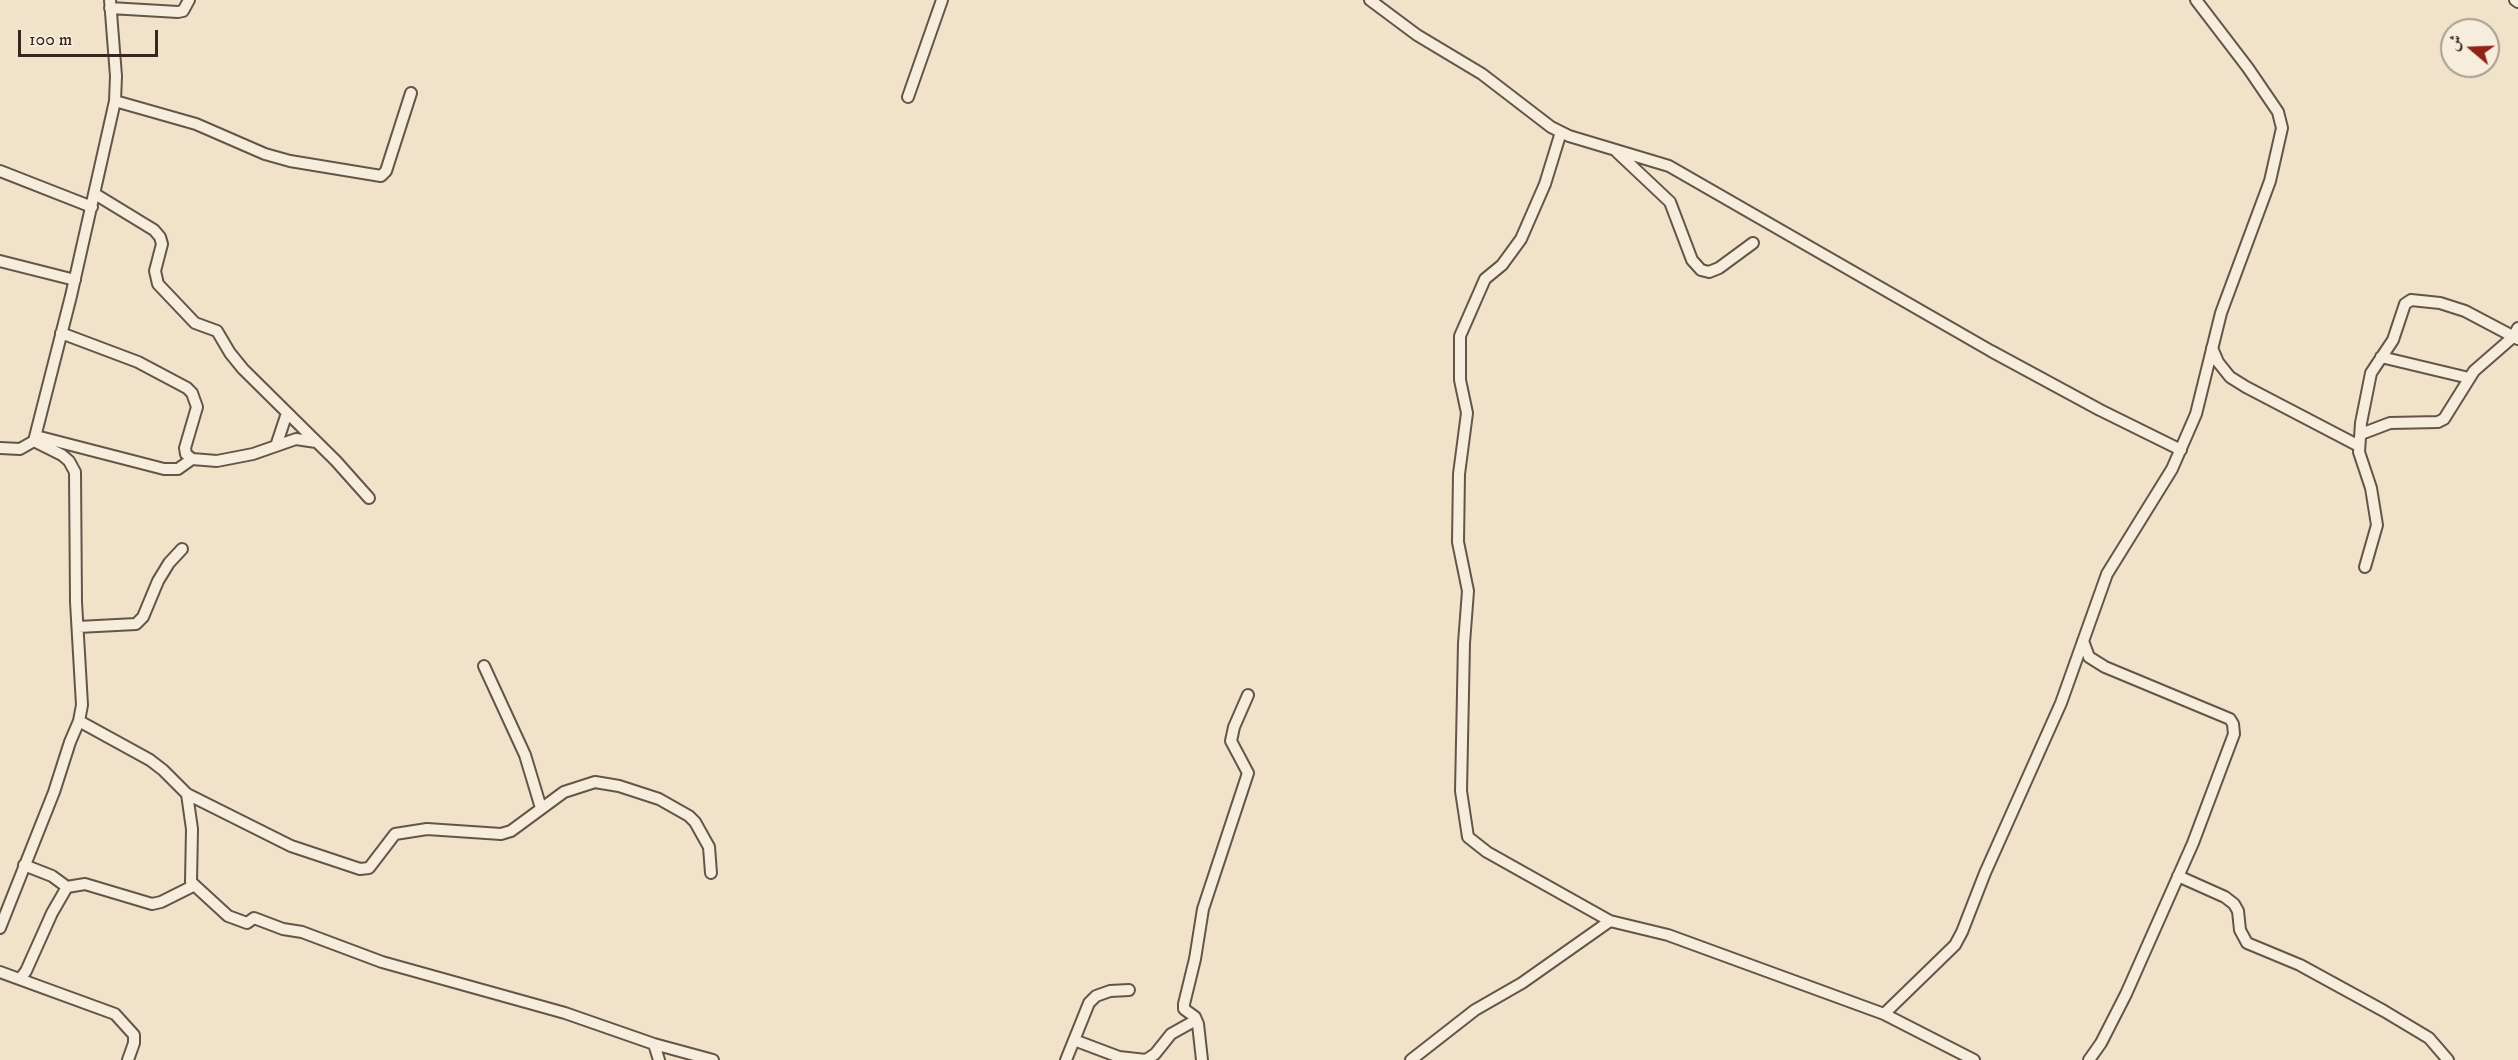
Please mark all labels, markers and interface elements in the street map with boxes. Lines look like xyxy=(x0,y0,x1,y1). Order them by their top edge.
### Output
scale bar xyxy=(21,18,160,56)
north arrow xyxy=(2440,18,2500,78)
text: 100 m xyxy=(29,29,72,51)
text: ش xyxy=(2443,32,2467,54)

